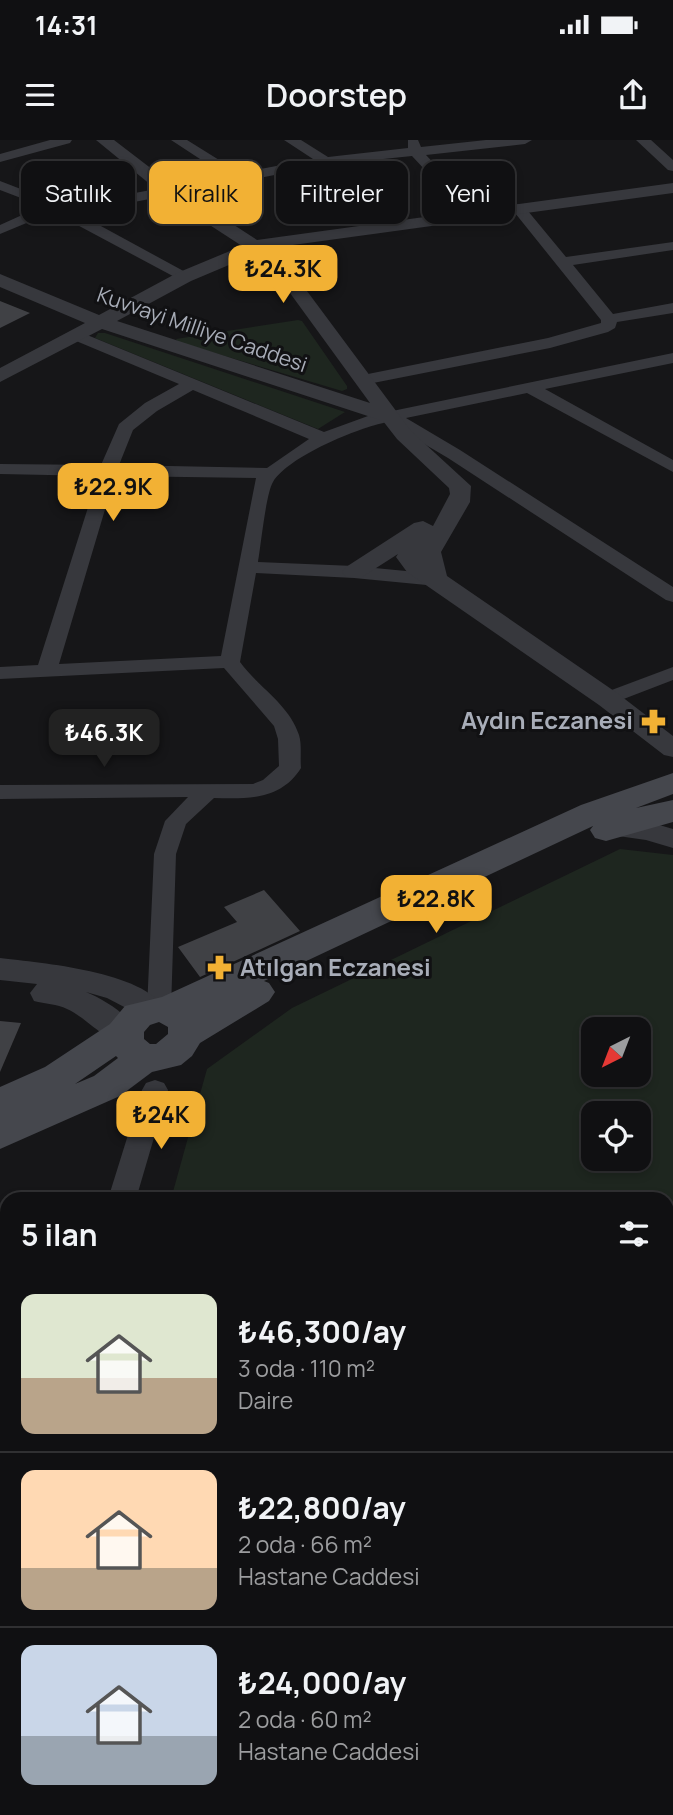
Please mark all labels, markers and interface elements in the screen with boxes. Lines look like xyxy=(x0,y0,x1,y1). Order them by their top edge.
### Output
text: 14:31 xyxy=(35,7,98,43)
text: Doorstep xyxy=(266,73,407,117)
icon: menu xyxy=(21,76,59,114)
icon: share xyxy=(614,76,652,114)
chip: Satılık xyxy=(21,161,135,224)
chip: Kiralık xyxy=(149,161,262,224)
chip: Filtreler xyxy=(276,161,408,224)
chip: Yeni xyxy=(422,161,515,224)
pin: ₺24.3K xyxy=(226,246,340,305)
text: ₺24.3K xyxy=(244,252,322,284)
street label: Kuvvayi Milliye Caddesi xyxy=(94,280,311,378)
pin: ₺22.9K xyxy=(56,464,170,523)
text: ₺22.9K xyxy=(74,470,152,502)
place label: Aydın Eczanesi xyxy=(461,703,633,736)
pharmacy icon: Aydın Eczanesi xyxy=(639,707,667,735)
pin: ₺46.3K xyxy=(47,710,161,769)
text: ₺46.3K xyxy=(65,716,143,748)
pin: ₺22.8K xyxy=(379,876,493,935)
text: ₺22.8K xyxy=(397,882,475,914)
place label: Atılgan Eczanesi xyxy=(240,950,431,983)
pharmacy icon: Atılgan Eczanesi xyxy=(206,954,234,982)
north arrow xyxy=(581,1017,651,1087)
map controls xyxy=(581,1017,651,1171)
pin: ₺24K xyxy=(120,1091,202,1151)
text: ₺24K xyxy=(132,1098,190,1130)
button: locate xyxy=(581,1101,651,1171)
text: 5 ilan xyxy=(21,1214,97,1255)
icon: filters xyxy=(615,1215,653,1253)
text: ₺46,300/ay xyxy=(238,1311,406,1352)
icon: home xyxy=(77,1322,161,1406)
text: 3 oda · 110 m² xyxy=(238,1352,375,1384)
text: Daire xyxy=(238,1384,293,1416)
text: ₺22,800/ay xyxy=(238,1487,406,1528)
icon: home xyxy=(77,1498,161,1582)
text: 2 oda · 66 m² xyxy=(238,1528,372,1560)
text: Hastane Caddesi xyxy=(238,1560,420,1592)
text: ₺24,000/ay xyxy=(238,1662,406,1703)
icon: home xyxy=(77,1673,161,1757)
text: 2 oda · 60 m² xyxy=(238,1703,372,1735)
text: Hastane Caddesi xyxy=(238,1735,420,1767)

